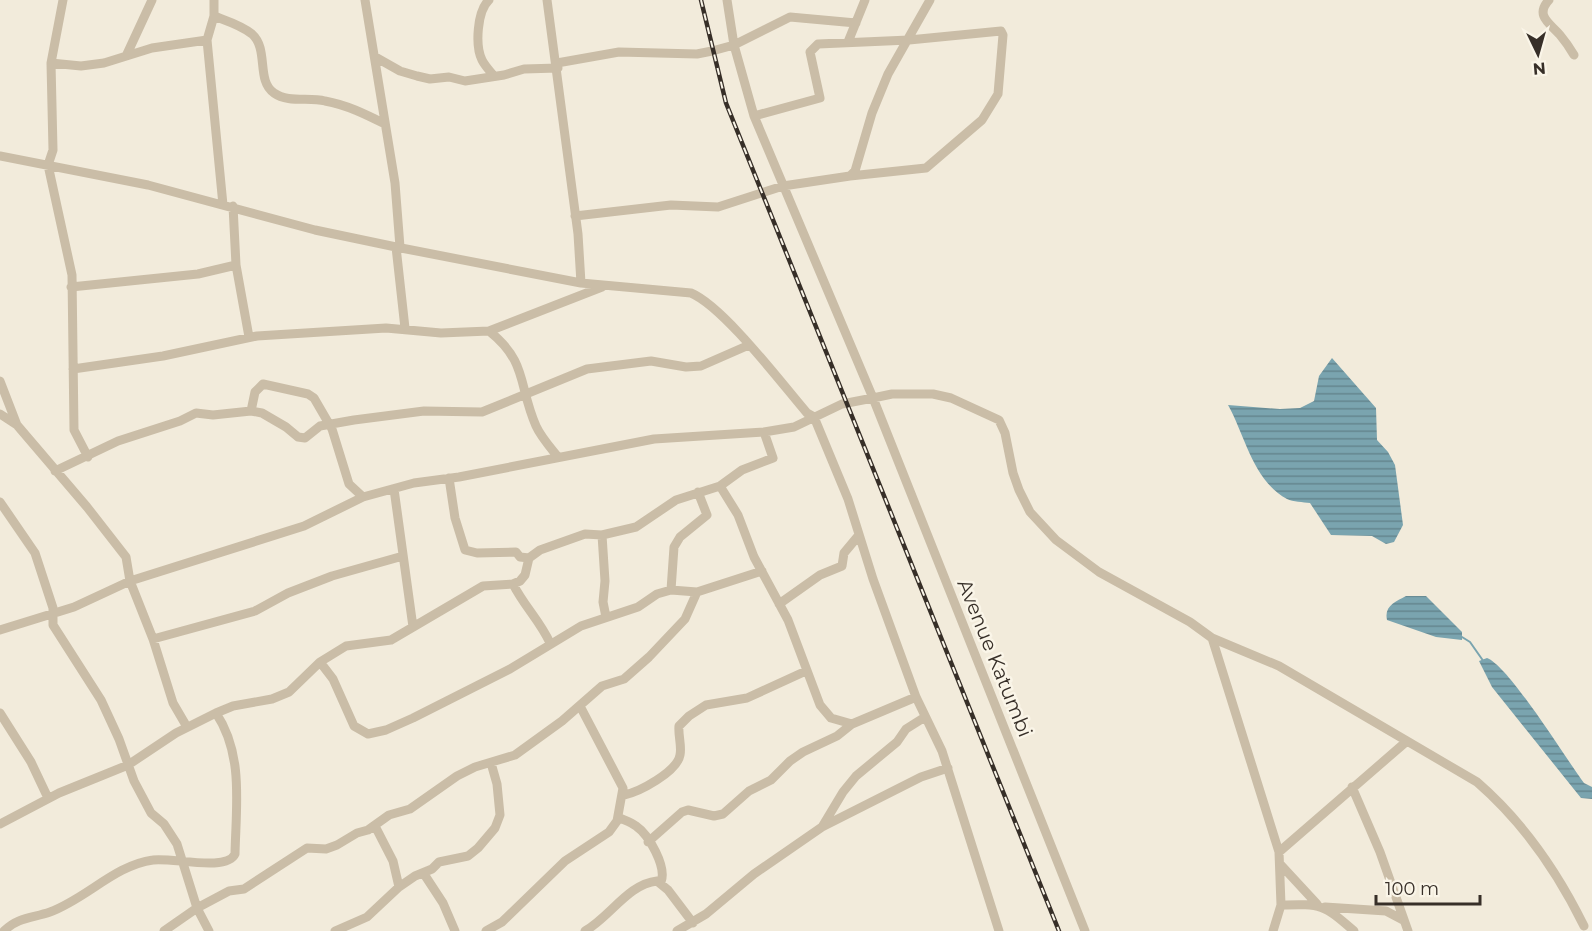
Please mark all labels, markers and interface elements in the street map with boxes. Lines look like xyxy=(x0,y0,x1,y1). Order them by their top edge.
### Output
north arrow xyxy=(1508,24,1568,84)
text: N xyxy=(1532,58,1547,78)
street label: Avenue Katumbi xyxy=(952,576,1038,740)
scale bar xyxy=(1376,868,1480,906)
text: 100 m xyxy=(1385,878,1439,900)

